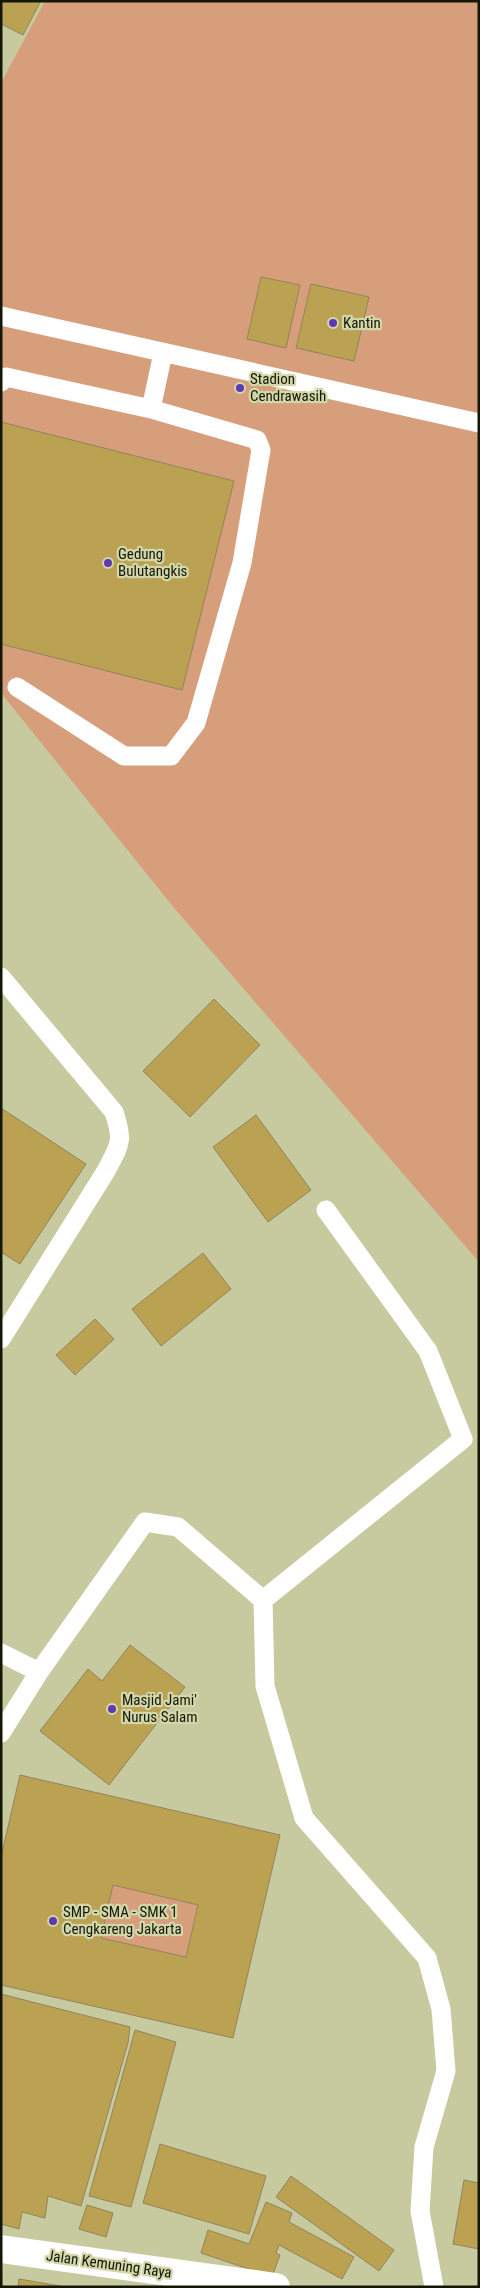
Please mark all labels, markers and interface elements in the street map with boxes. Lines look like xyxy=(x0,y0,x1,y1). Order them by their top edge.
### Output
place label: Kantin xyxy=(343,314,381,332)
marker: Kantin xyxy=(327,317,339,329)
place label: Stadion Cendrawasih xyxy=(250,370,326,405)
marker: Stadion Cendrawasih xyxy=(234,382,246,394)
place label: Gedung Bulutangkis xyxy=(118,545,188,580)
marker: Gedung Bulutangkis xyxy=(102,557,114,569)
place label: Masjid Jami' Nurus Salam xyxy=(122,1691,198,1726)
marker: Masjid Jami' Nurus Salam xyxy=(106,1703,118,1715)
place label: SMP - SMA - SMK 1 Cengkareng Jakarta xyxy=(63,1903,182,1938)
marker: SMP - SMA - SMK 1 Cengkareng Jakarta xyxy=(47,1915,59,1927)
street label: Jalan Kemuning Raya xyxy=(45,2246,173,2282)

